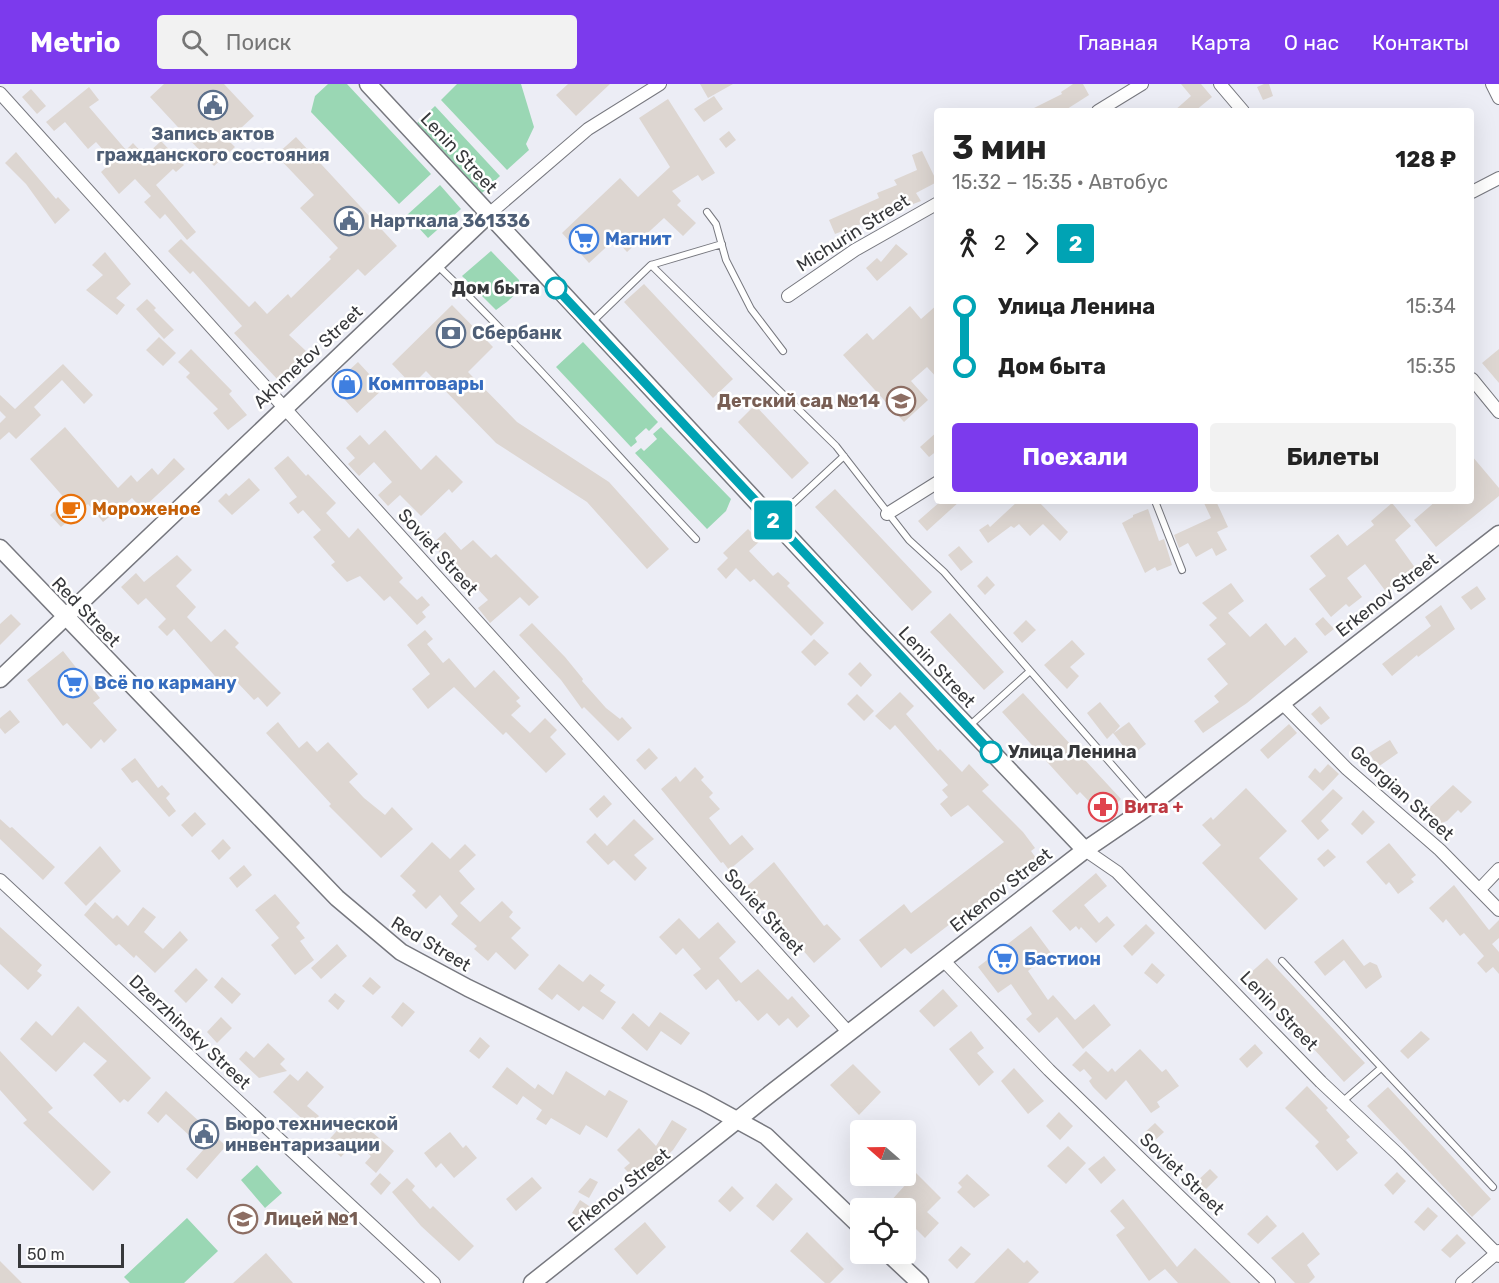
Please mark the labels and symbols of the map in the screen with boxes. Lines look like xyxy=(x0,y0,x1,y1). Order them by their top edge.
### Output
public building icon: Запись актов гражданского состояния xyxy=(197,89,229,121)
street label: Lenin Street xyxy=(416,108,502,198)
place label: Запись актов гражданского состояния xyxy=(96,123,330,166)
street label: Michurin Street xyxy=(792,190,914,276)
public building icon: Нарткала 361336 xyxy=(333,205,365,237)
place label: Нарткала 361336 xyxy=(370,210,530,232)
supermarket icon: Магнит xyxy=(568,223,600,255)
place label: Магнит xyxy=(605,228,672,250)
place label: Дом быта xyxy=(452,277,540,299)
marker: Дом быта xyxy=(545,277,567,299)
street label: Akhmetov Street xyxy=(249,301,367,413)
bank icon: Сбербанк xyxy=(435,317,467,349)
place label: Сбербанк xyxy=(472,322,562,344)
shop icon: Комптовары xyxy=(331,368,363,400)
place label: Комптовары xyxy=(368,373,484,395)
school or university icon: Детский сад №14 xyxy=(885,385,917,417)
place label: Детский сад №14 xyxy=(717,390,880,412)
cafe icon: Мороженое xyxy=(55,493,87,525)
place label: Мороженое xyxy=(92,498,201,520)
line badge: 2 xyxy=(754,500,792,540)
street label: Soviet Street xyxy=(393,504,483,600)
street label: Erkenov Street xyxy=(1332,548,1442,642)
street label: Red Street xyxy=(47,572,125,652)
street label: Lenin Street xyxy=(894,622,980,712)
supermarket icon: Всё по карману xyxy=(57,667,89,699)
place label: Всё по карману xyxy=(94,672,237,694)
marker: Улица Ленина xyxy=(980,741,1002,763)
place label: Улица Ленина xyxy=(1008,741,1137,763)
street label: Georgian Street xyxy=(1346,741,1458,845)
pharmacy icon: Вита + xyxy=(1087,791,1119,823)
place label: Вита + xyxy=(1124,796,1183,818)
street label: Erkenov Street xyxy=(946,843,1056,937)
street label: Soviet Street xyxy=(719,864,809,960)
street label: Red Street xyxy=(387,912,475,976)
supermarket icon: Бастион xyxy=(987,943,1019,975)
place label: Бастион xyxy=(1024,948,1101,970)
street label: Lenin Street xyxy=(1235,966,1323,1056)
street label: Dzerzhinsky Street xyxy=(125,970,255,1094)
place label: Бюро технической инвентаризации xyxy=(225,1113,398,1156)
public building icon: Бюро технической инвентаризации xyxy=(188,1118,220,1150)
north arrow xyxy=(850,1120,916,1186)
street label: Soviet Street xyxy=(1135,1128,1229,1220)
street label: Erkenov Street xyxy=(564,1143,674,1237)
school or university icon: Лицей №1 xyxy=(227,1203,259,1235)
place label: Лицей №1 xyxy=(264,1208,358,1230)
scale bar xyxy=(18,1241,124,1268)

